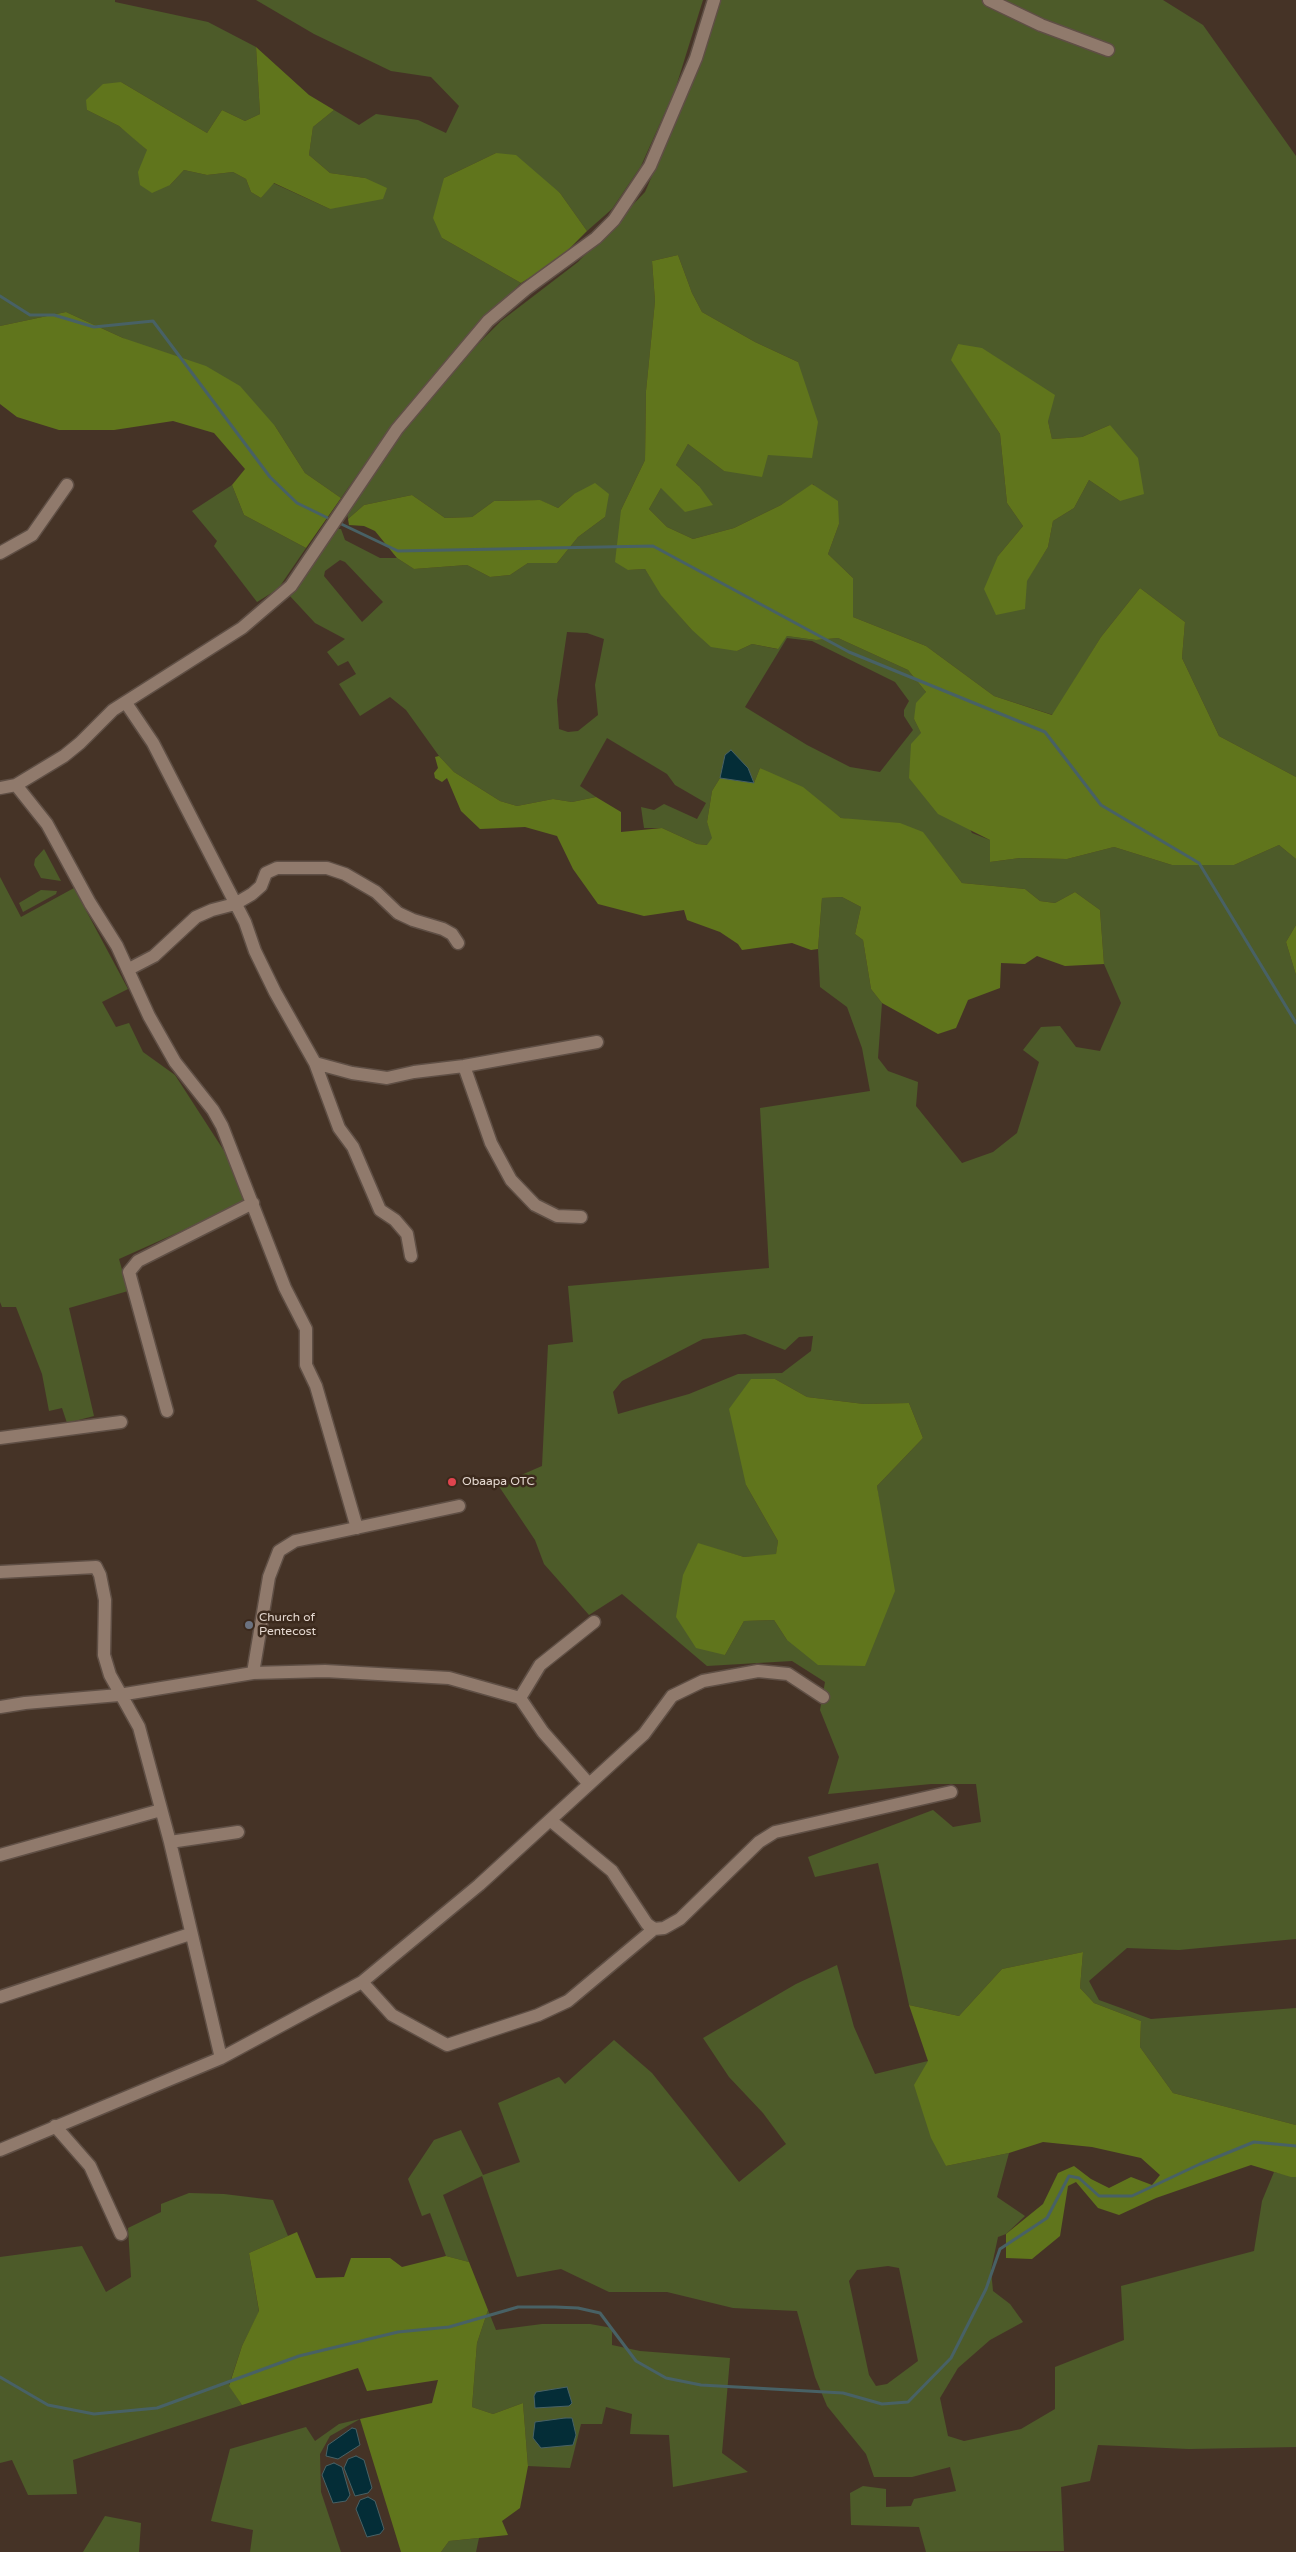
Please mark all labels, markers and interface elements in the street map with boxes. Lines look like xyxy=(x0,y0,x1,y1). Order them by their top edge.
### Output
place label: Obaapa OTC xyxy=(462,1475,535,1489)
marker: Obaapa OTC xyxy=(446,1476,458,1488)
place label: Church of Pentecost xyxy=(259,1611,316,1639)
marker: Church of Pentecost xyxy=(243,1619,255,1631)

